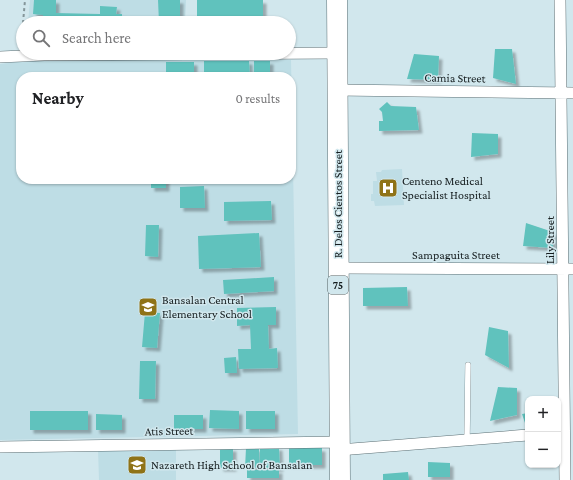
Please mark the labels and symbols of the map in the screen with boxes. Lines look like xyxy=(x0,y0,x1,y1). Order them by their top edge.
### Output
street label: Camia Street xyxy=(424,70,487,86)
street label: R. Delos Cientos Street xyxy=(331,149,345,258)
place label: Centeno Medical Specialist Hospital xyxy=(402,174,491,202)
hospital icon: Centeno Medical Specialist Hospital xyxy=(377,177,399,199)
street label: Lily Street xyxy=(543,215,557,264)
street label: Sampaguita Street xyxy=(412,248,501,262)
road number: 75 xyxy=(328,276,348,294)
place label: Bansalan Central Elementary School xyxy=(162,293,252,321)
school or university icon: Bansalan Central Elementary School xyxy=(137,296,159,318)
street label: Atis Street xyxy=(144,424,195,438)
school or university icon: Nazareth High School of Bansalan xyxy=(126,454,148,476)
place label: Nazareth High School of Bansalan xyxy=(151,458,313,472)

